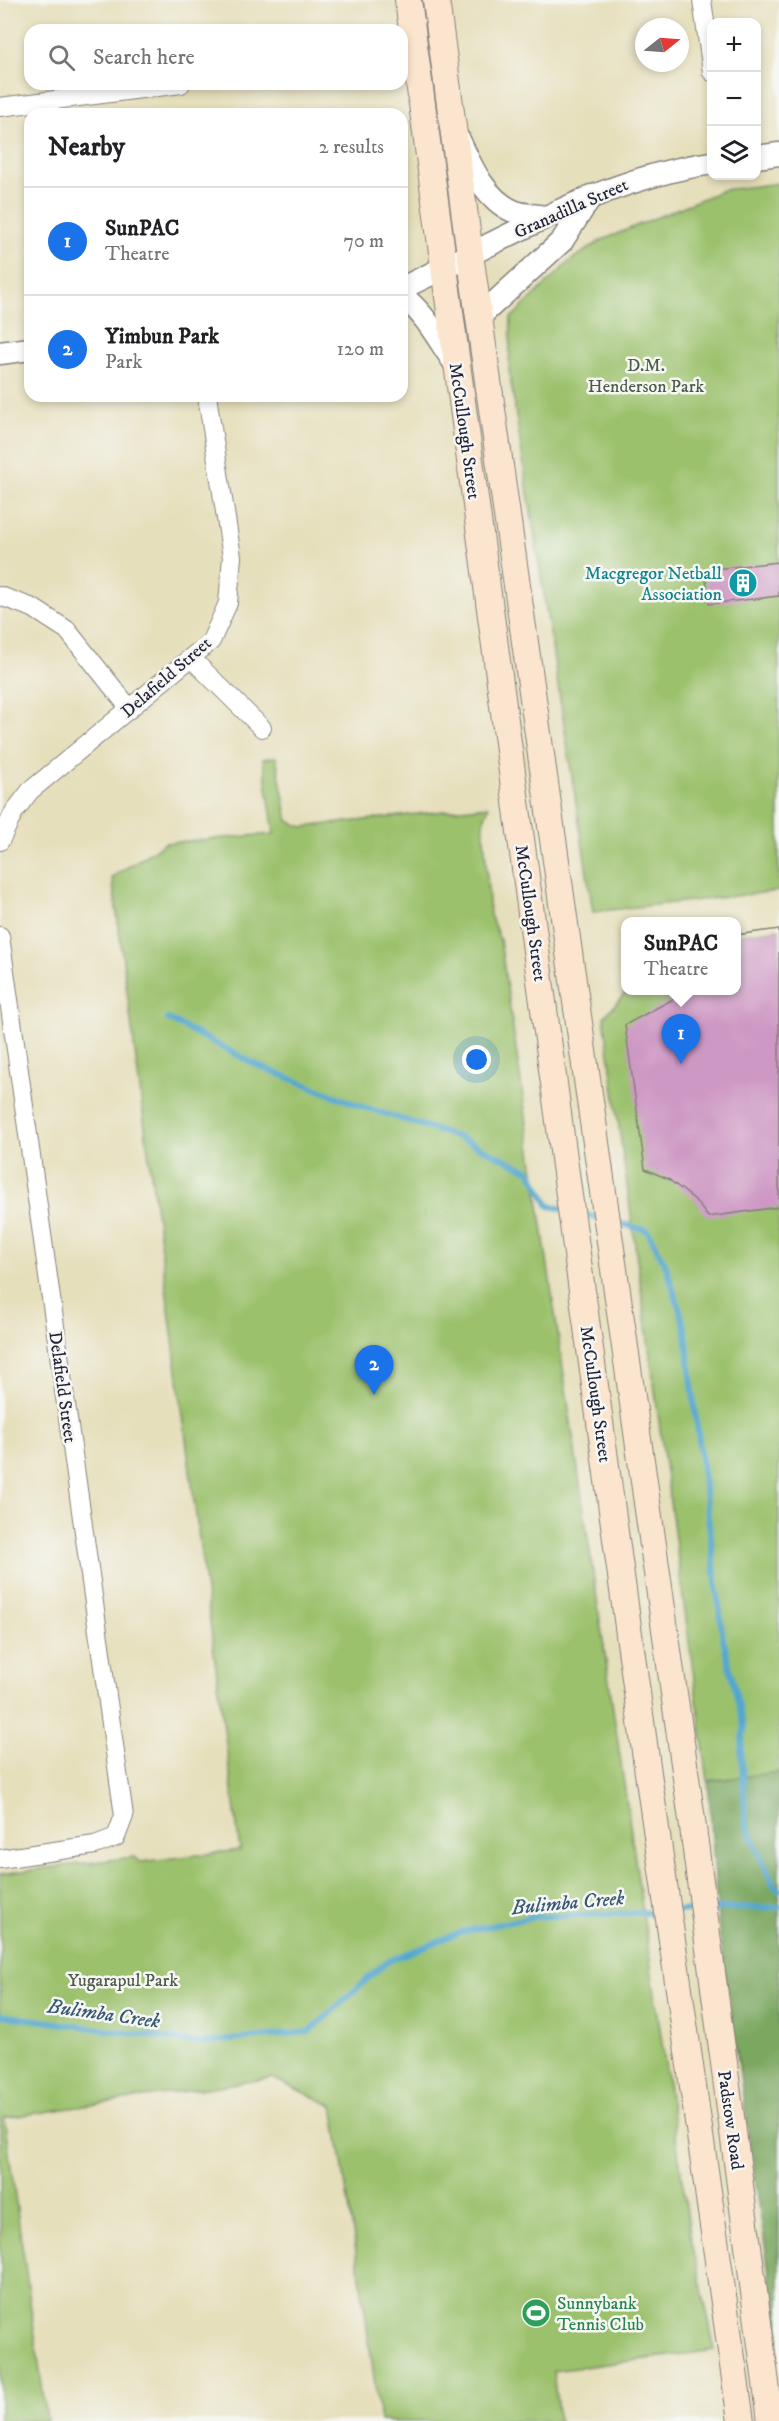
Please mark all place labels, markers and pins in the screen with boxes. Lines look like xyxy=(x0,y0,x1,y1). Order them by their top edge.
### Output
place label: Macgregor Netball Association xyxy=(585,563,723,606)
building icon: Macgregor Netball Association xyxy=(727,567,759,599)
pin: 1 xyxy=(662,1014,700,1064)
pin: 2 xyxy=(354,1346,394,1395)
place label: Sunnybank Tennis Club xyxy=(557,2293,644,2336)
sports icon: Sunnybank Tennis Club xyxy=(520,2297,552,2329)

